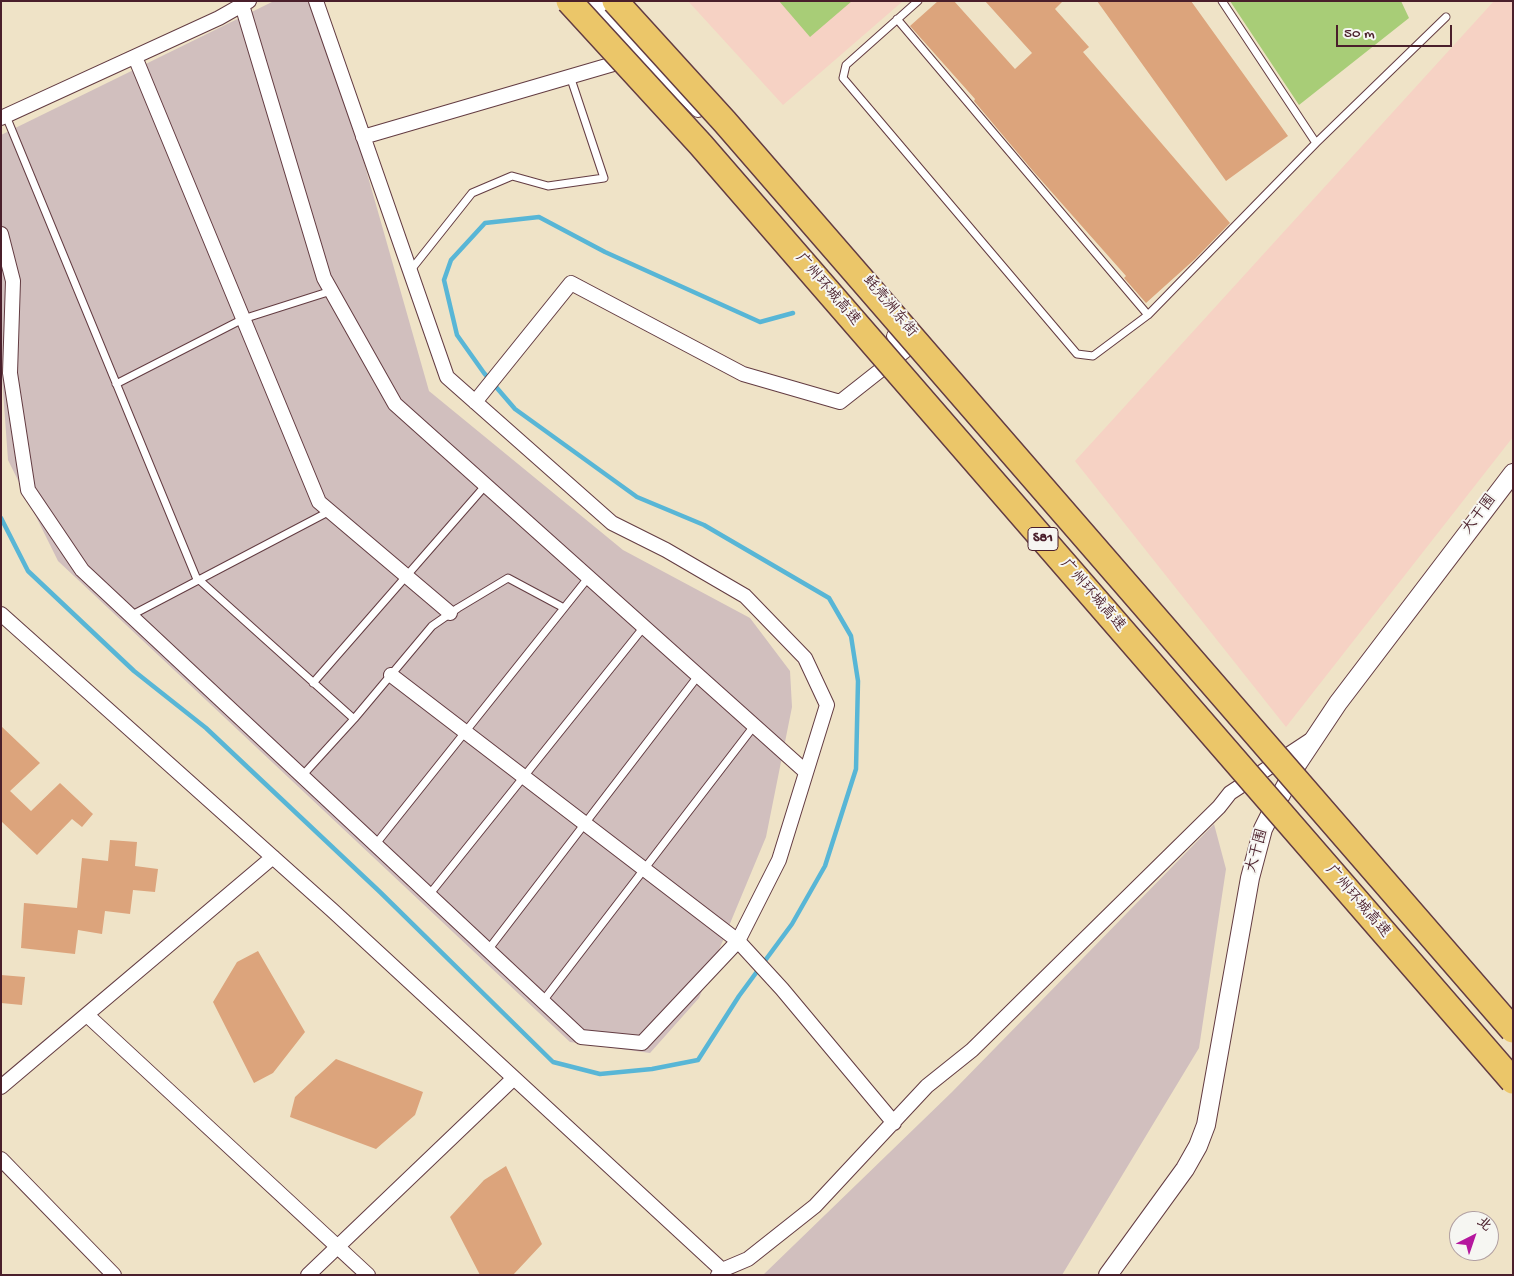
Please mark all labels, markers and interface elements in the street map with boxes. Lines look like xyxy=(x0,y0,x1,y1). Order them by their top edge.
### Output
scale bar xyxy=(1339,15,1455,47)
text: 50 m xyxy=(1344,25,1375,43)
street label: 广州环城高速 xyxy=(791,250,863,330)
street label: 蚝壳洲东街 xyxy=(858,272,920,342)
street label: 大干围 xyxy=(1459,492,1501,538)
road number: S81 xyxy=(1028,528,1058,550)
street label: 广州环城高速 xyxy=(1056,556,1128,636)
street label: 大干围 xyxy=(1243,827,1273,875)
street label: 广州环城高速 xyxy=(1321,862,1393,942)
north arrow xyxy=(1449,1211,1499,1261)
text: 北 xyxy=(1473,1214,1494,1236)

